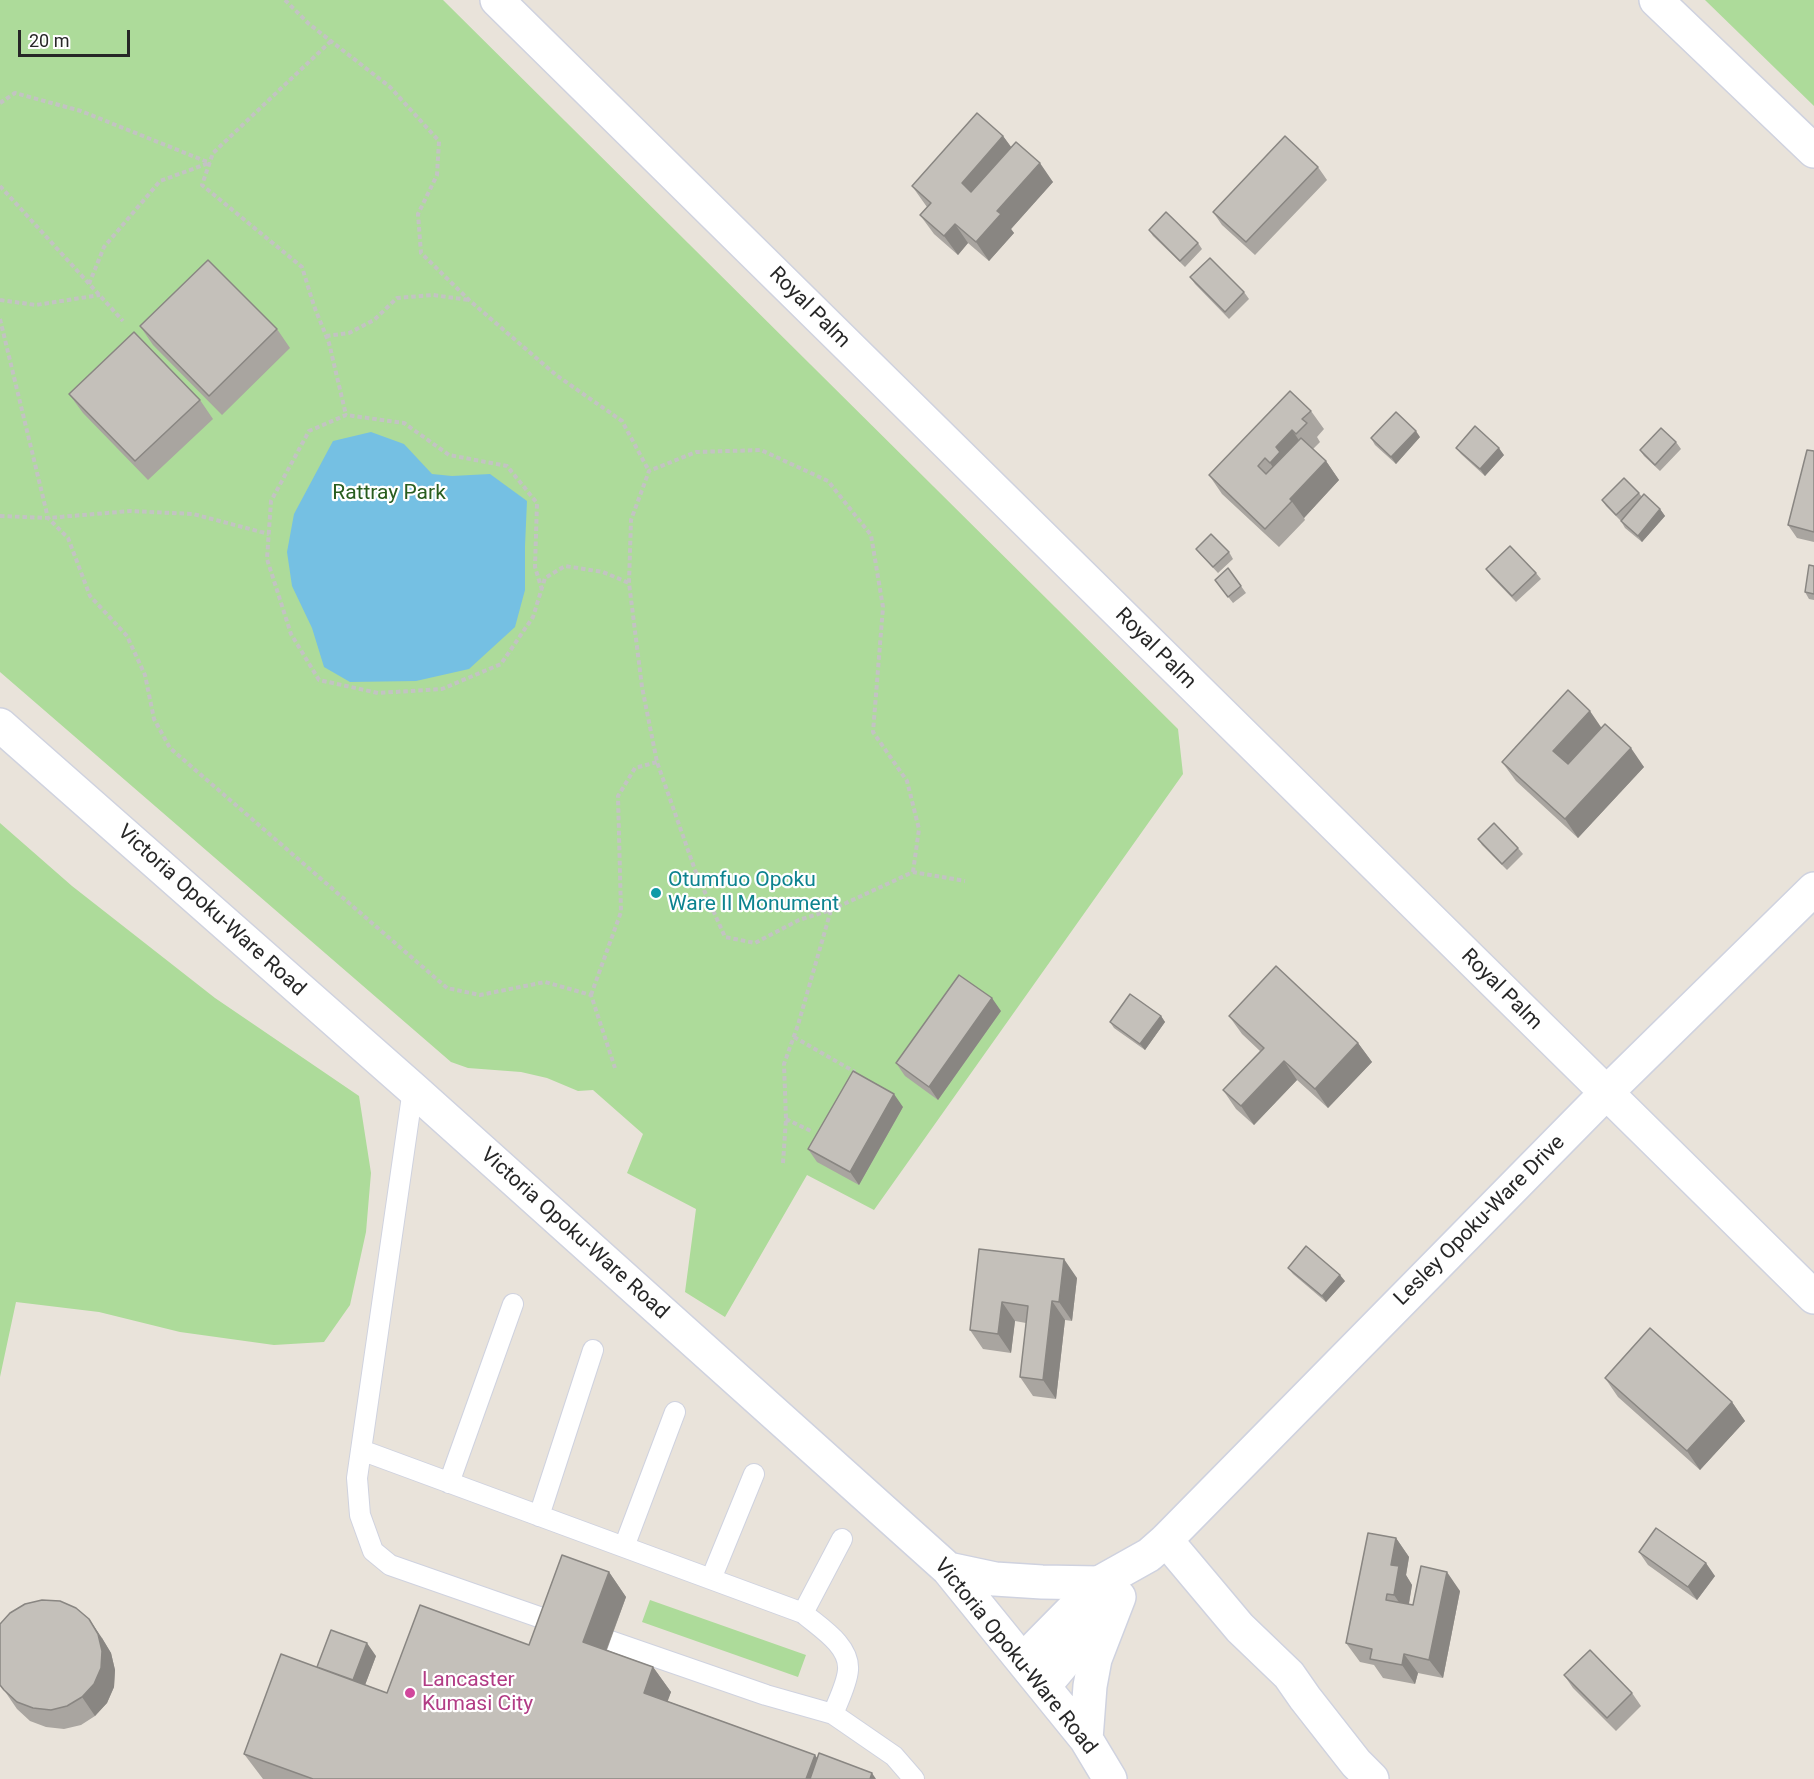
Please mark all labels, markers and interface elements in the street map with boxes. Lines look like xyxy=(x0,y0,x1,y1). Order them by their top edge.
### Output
scale bar xyxy=(21,18,134,56)
text: 20 m xyxy=(29,30,69,51)
street label: Royal Palm xyxy=(763,262,855,354)
park label: Rattray Park xyxy=(332,481,446,507)
street label: Royal Palm xyxy=(1109,603,1201,695)
street label: Victoria Opoku-Ware Road xyxy=(112,820,310,1002)
place label: Otumfuo Opoku Ware II Monument xyxy=(668,868,839,918)
marker: Otumfuo Opoku Ware II Monument xyxy=(649,886,663,900)
street label: Royal Palm xyxy=(1455,944,1547,1036)
street label: Lesley Opoku-Ware Drive xyxy=(1389,1130,1571,1312)
street label: Victoria Opoku-Ware Road xyxy=(475,1143,673,1325)
street label: Victoria Opoku-Ware Road xyxy=(928,1554,1102,1760)
place label: Lancaster Kumasi City xyxy=(422,1668,533,1718)
marker: Lancaster Kumasi City xyxy=(403,1686,417,1700)

